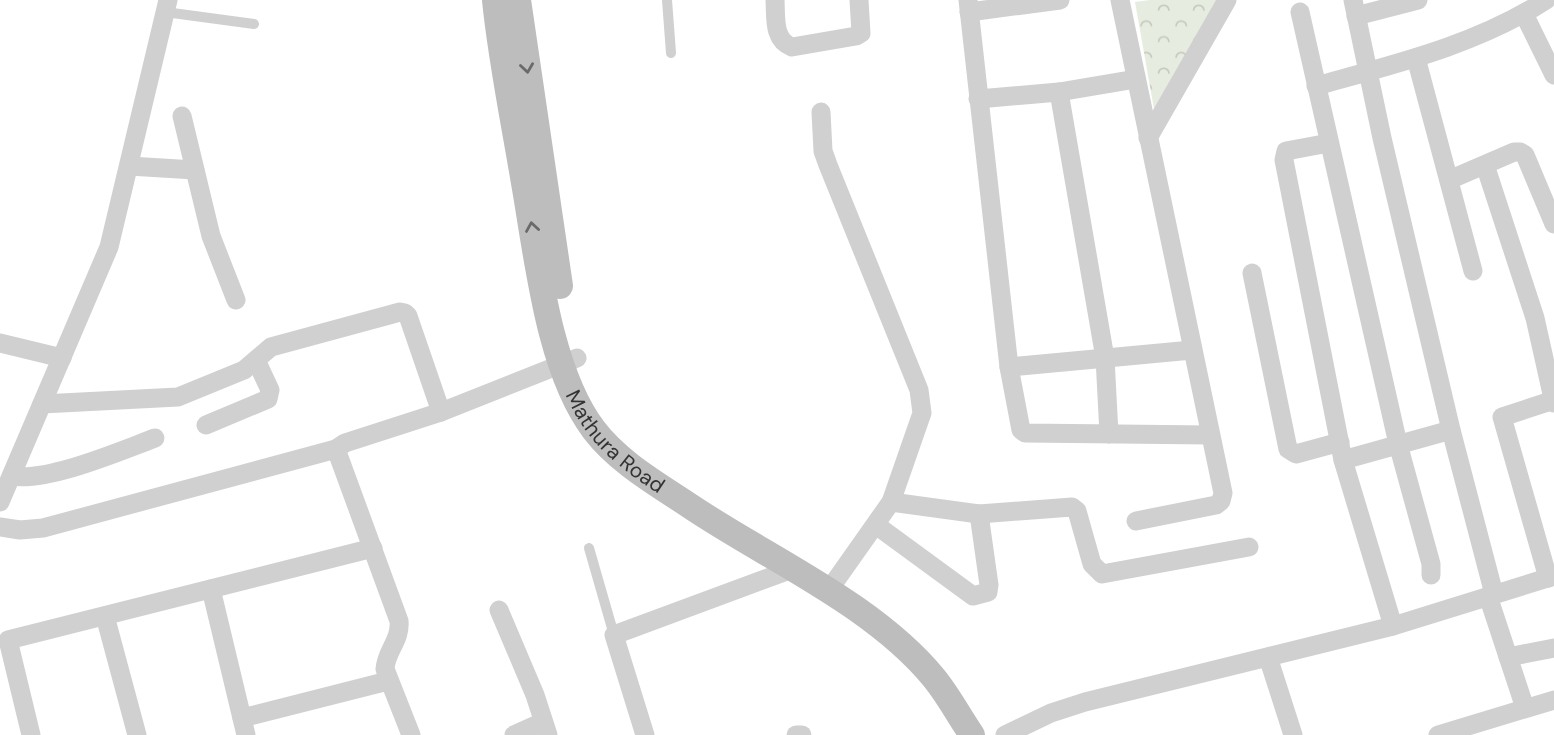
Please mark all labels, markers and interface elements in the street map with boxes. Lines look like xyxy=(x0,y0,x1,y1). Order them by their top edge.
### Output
one-way arrow xyxy=(519,62,534,73)
one-way arrow xyxy=(524,221,539,233)
street label: Mathura Road xyxy=(559,385,670,500)

